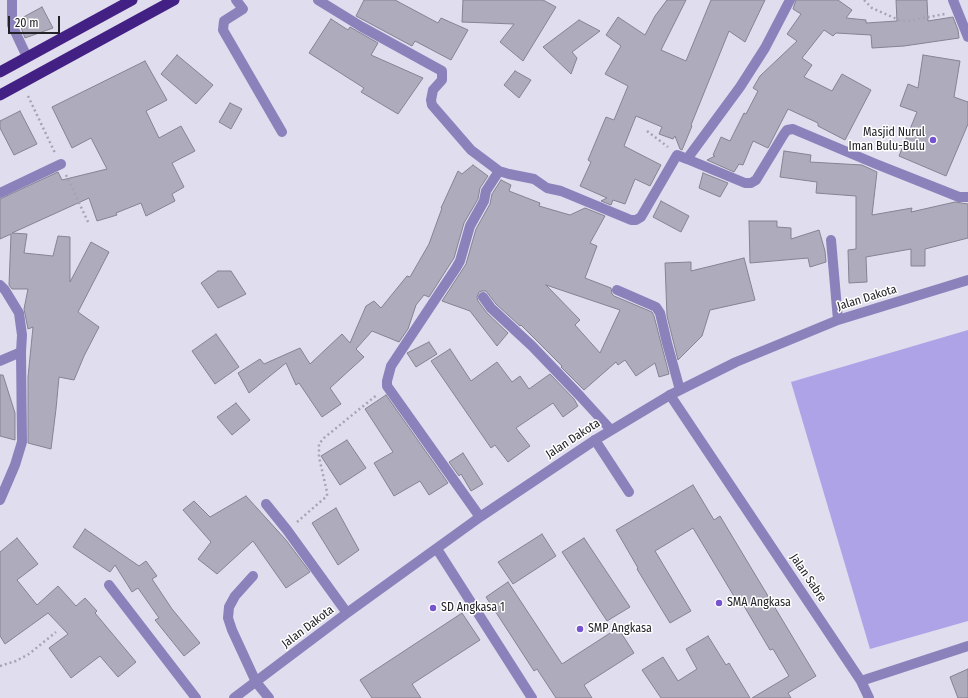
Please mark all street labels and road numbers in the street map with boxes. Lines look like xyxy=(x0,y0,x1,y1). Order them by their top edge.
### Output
street label: Jalan Dakota xyxy=(836,282,898,314)
street label: Jalan Dakota xyxy=(543,416,603,462)
street label: Jalan Sabre xyxy=(787,551,829,605)
street label: Jalan Dakota xyxy=(279,603,337,651)

